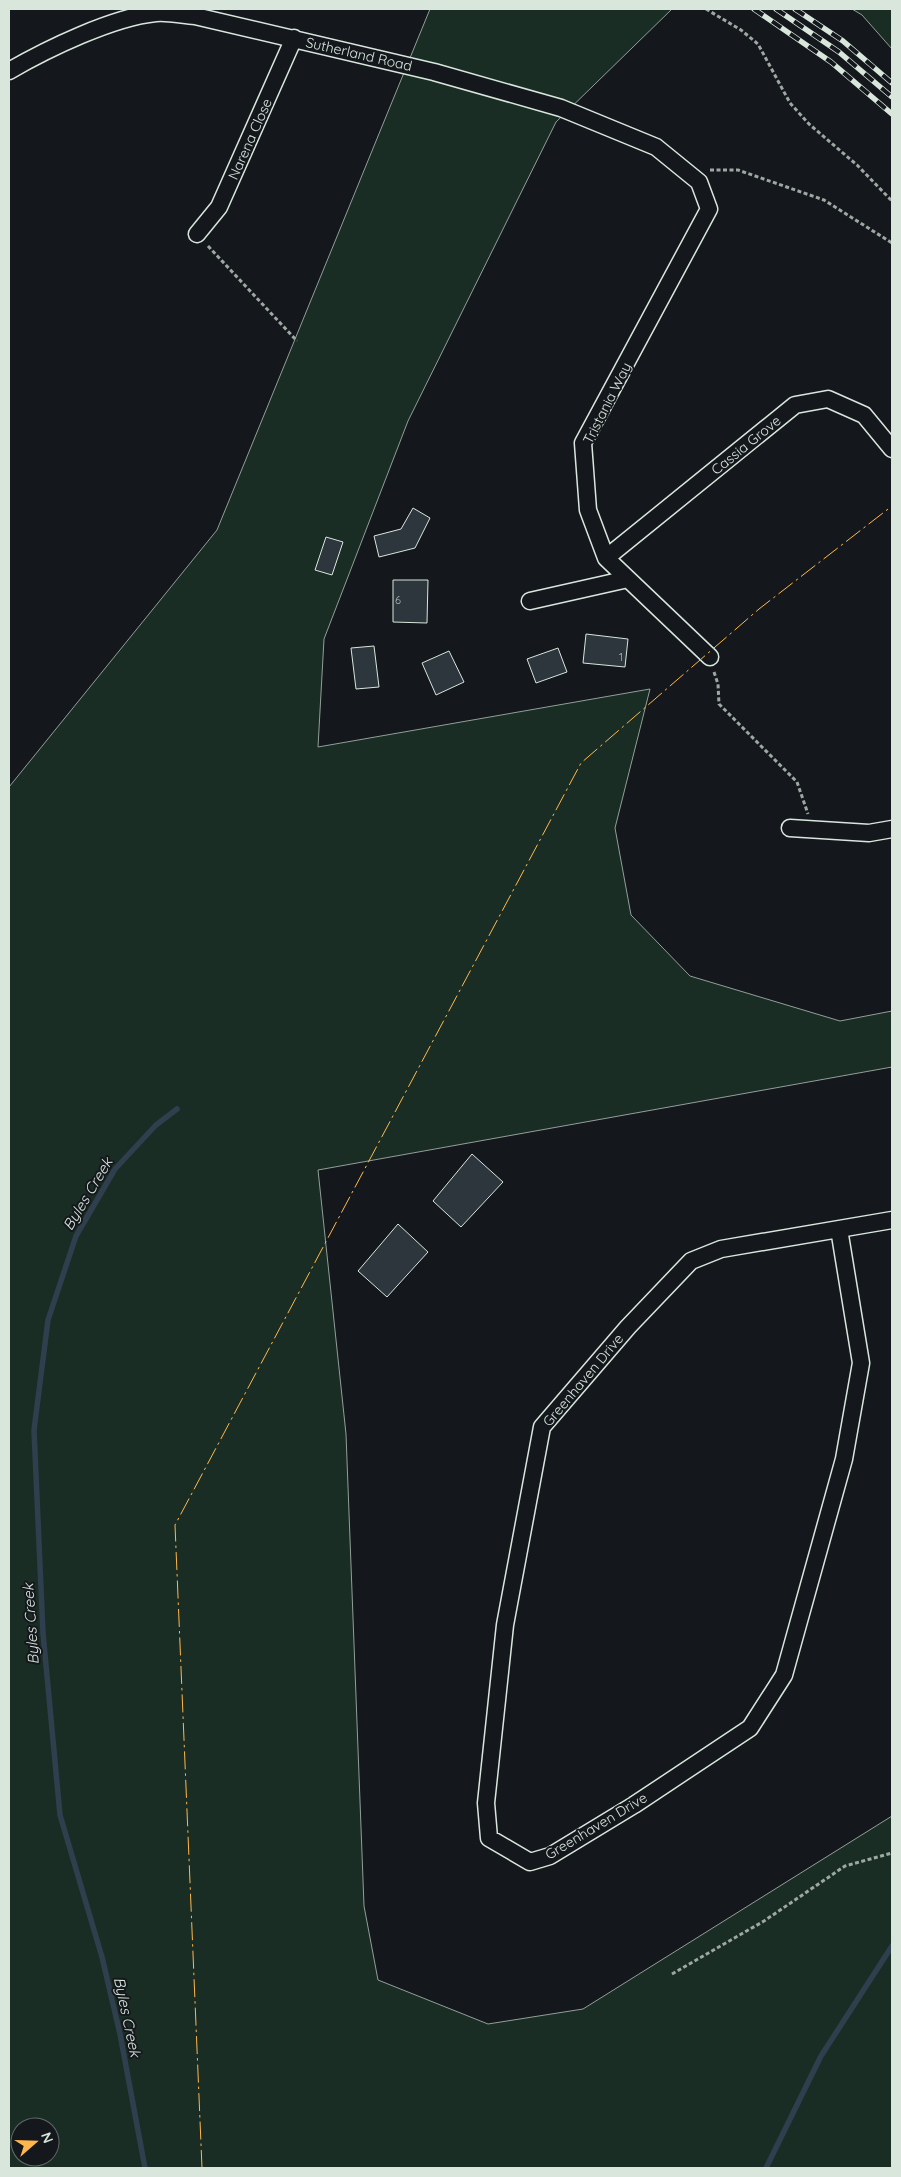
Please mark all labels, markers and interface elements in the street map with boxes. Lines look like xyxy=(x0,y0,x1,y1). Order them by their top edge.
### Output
street label: Sutherland Road xyxy=(304,33,414,75)
street label: Narena Close xyxy=(224,95,276,183)
street label: Tristania Way xyxy=(579,359,635,447)
street label: Cassia Grove xyxy=(707,411,785,479)
house number: 6 xyxy=(395,593,401,607)
house number: 1 xyxy=(619,650,623,664)
water label: Byles Creek xyxy=(58,1152,118,1234)
street label: Greenhaven Drive xyxy=(539,1330,627,1430)
water label: Byles Creek xyxy=(18,1581,43,1665)
street label: Greenhaven Drive xyxy=(542,1788,650,1864)
water label: Byles Creek xyxy=(110,1975,146,2061)
north arrow xyxy=(10,2117,60,2167)
text: N xyxy=(37,2130,57,2145)

